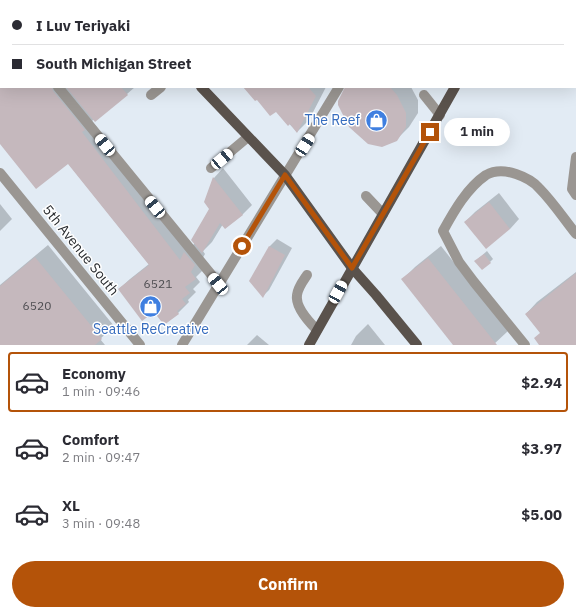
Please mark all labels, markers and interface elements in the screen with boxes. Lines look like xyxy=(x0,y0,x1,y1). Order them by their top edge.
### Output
text: I Luv Teriyaki xyxy=(36,16,130,35)
text: South Michigan Street xyxy=(36,54,191,73)
shop icon: The Reef xyxy=(363,107,389,133)
place label: The Reef xyxy=(304,111,360,129)
callout: 1 min xyxy=(444,118,510,146)
route end xyxy=(421,123,439,141)
text: 1 min xyxy=(460,123,494,140)
car xyxy=(93,132,117,158)
car xyxy=(293,132,317,158)
car xyxy=(209,147,235,171)
car xyxy=(143,194,167,220)
street label: 5th Avenue South xyxy=(39,201,123,299)
route start xyxy=(233,237,251,255)
car xyxy=(206,271,230,297)
house number: 6521 xyxy=(144,276,172,291)
car xyxy=(327,279,349,305)
shop icon: Seattle ReCreative xyxy=(138,294,164,320)
house number: 6520 xyxy=(23,298,51,313)
place label: Seattle ReCreative xyxy=(93,320,209,338)
icon: car xyxy=(14,364,50,400)
text: Economy xyxy=(62,364,126,383)
text: $2.94 xyxy=(521,373,562,392)
text: 1 min · 09:46 xyxy=(62,383,140,400)
icon: car xyxy=(14,430,50,466)
text: Comfort xyxy=(62,430,119,449)
text: $3.97 xyxy=(521,439,562,458)
text: 2 min · 09:47 xyxy=(62,449,140,466)
icon: car xyxy=(14,496,50,532)
text: XL xyxy=(62,496,80,515)
text: $5.00 xyxy=(521,505,562,524)
text: 3 min · 09:48 xyxy=(62,515,140,532)
button: Confirm xyxy=(12,561,564,607)

